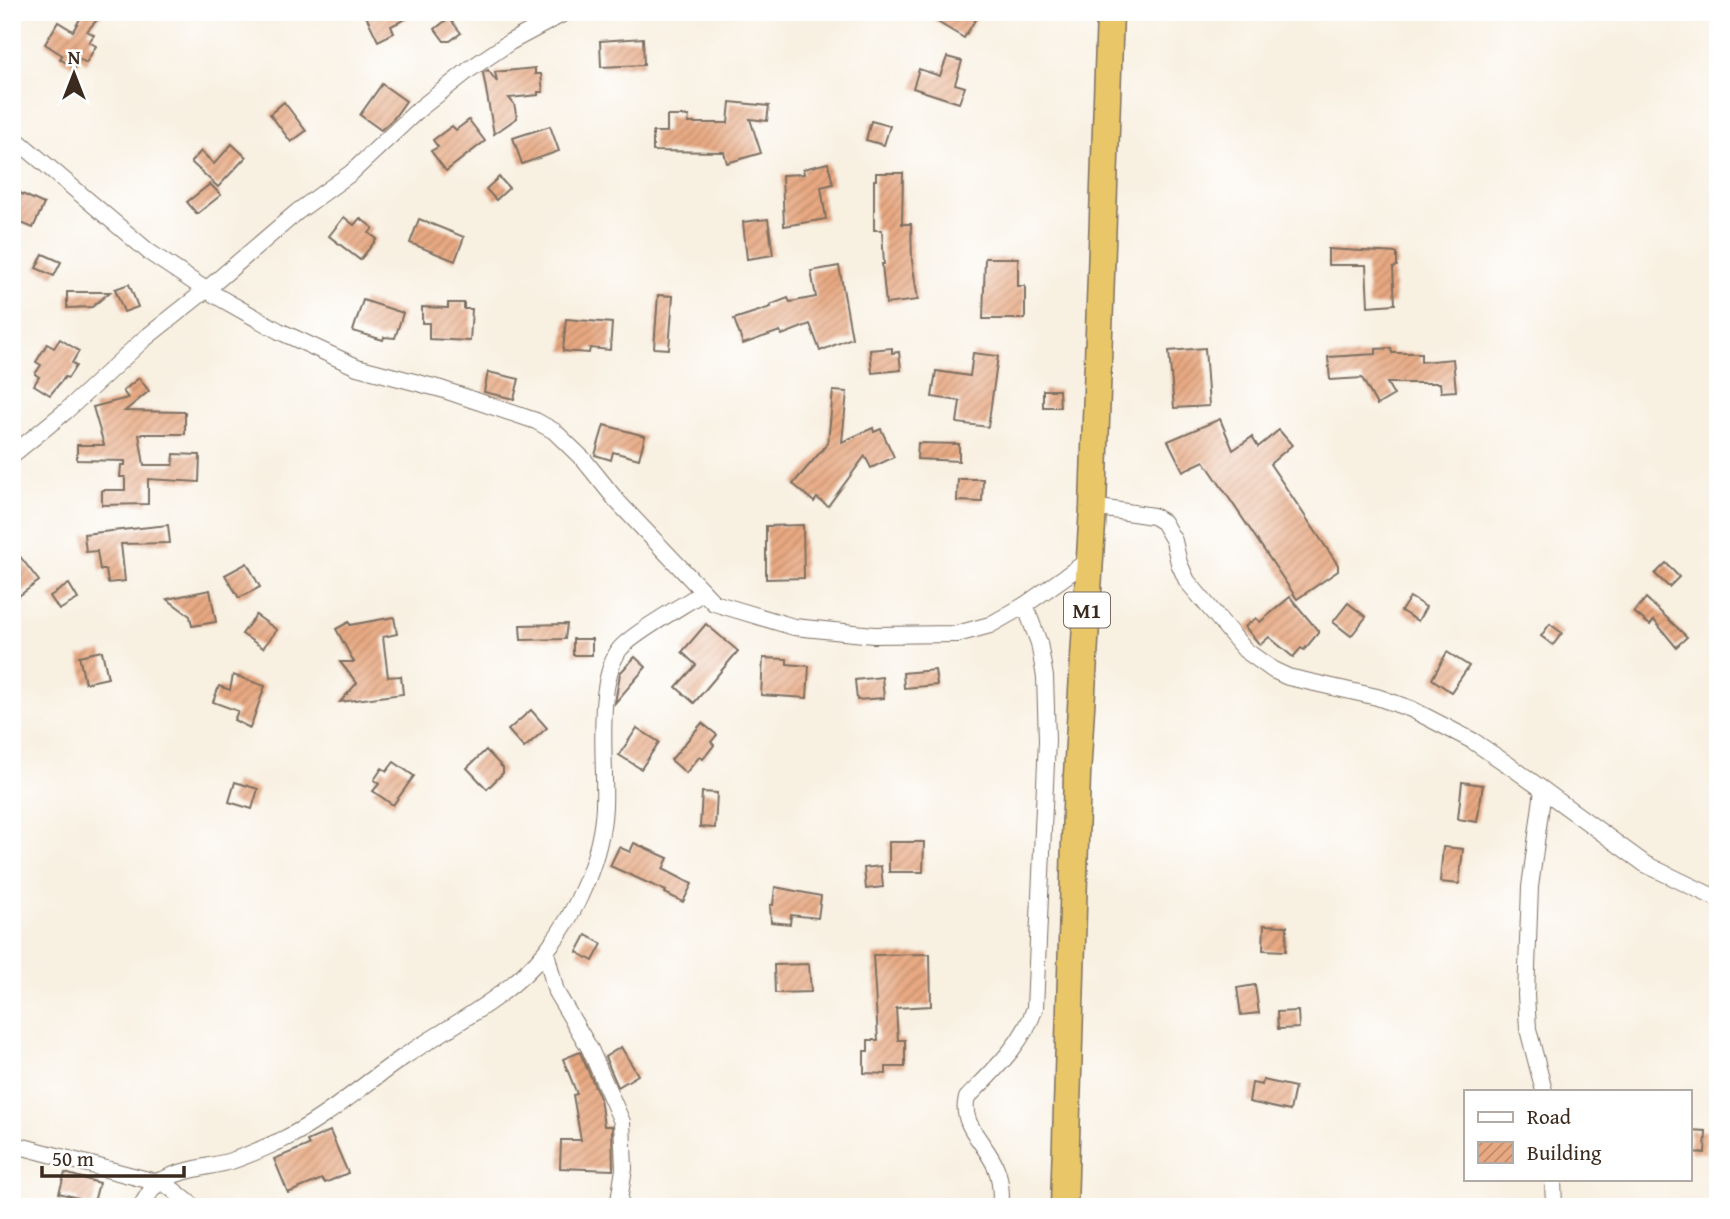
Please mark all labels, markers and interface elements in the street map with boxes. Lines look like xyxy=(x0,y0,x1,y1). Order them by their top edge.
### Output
north arrow xyxy=(38,38,108,108)
text: N xyxy=(68,43,81,71)
road number: M1 xyxy=(1064,592,1110,628)
legend xyxy=(1464,1090,1692,1180)
text: Road xyxy=(1527,1101,1572,1132)
scale bar xyxy=(42,1135,184,1179)
text: Building xyxy=(1527,1137,1602,1168)
text: 50 m xyxy=(52,1143,94,1174)

